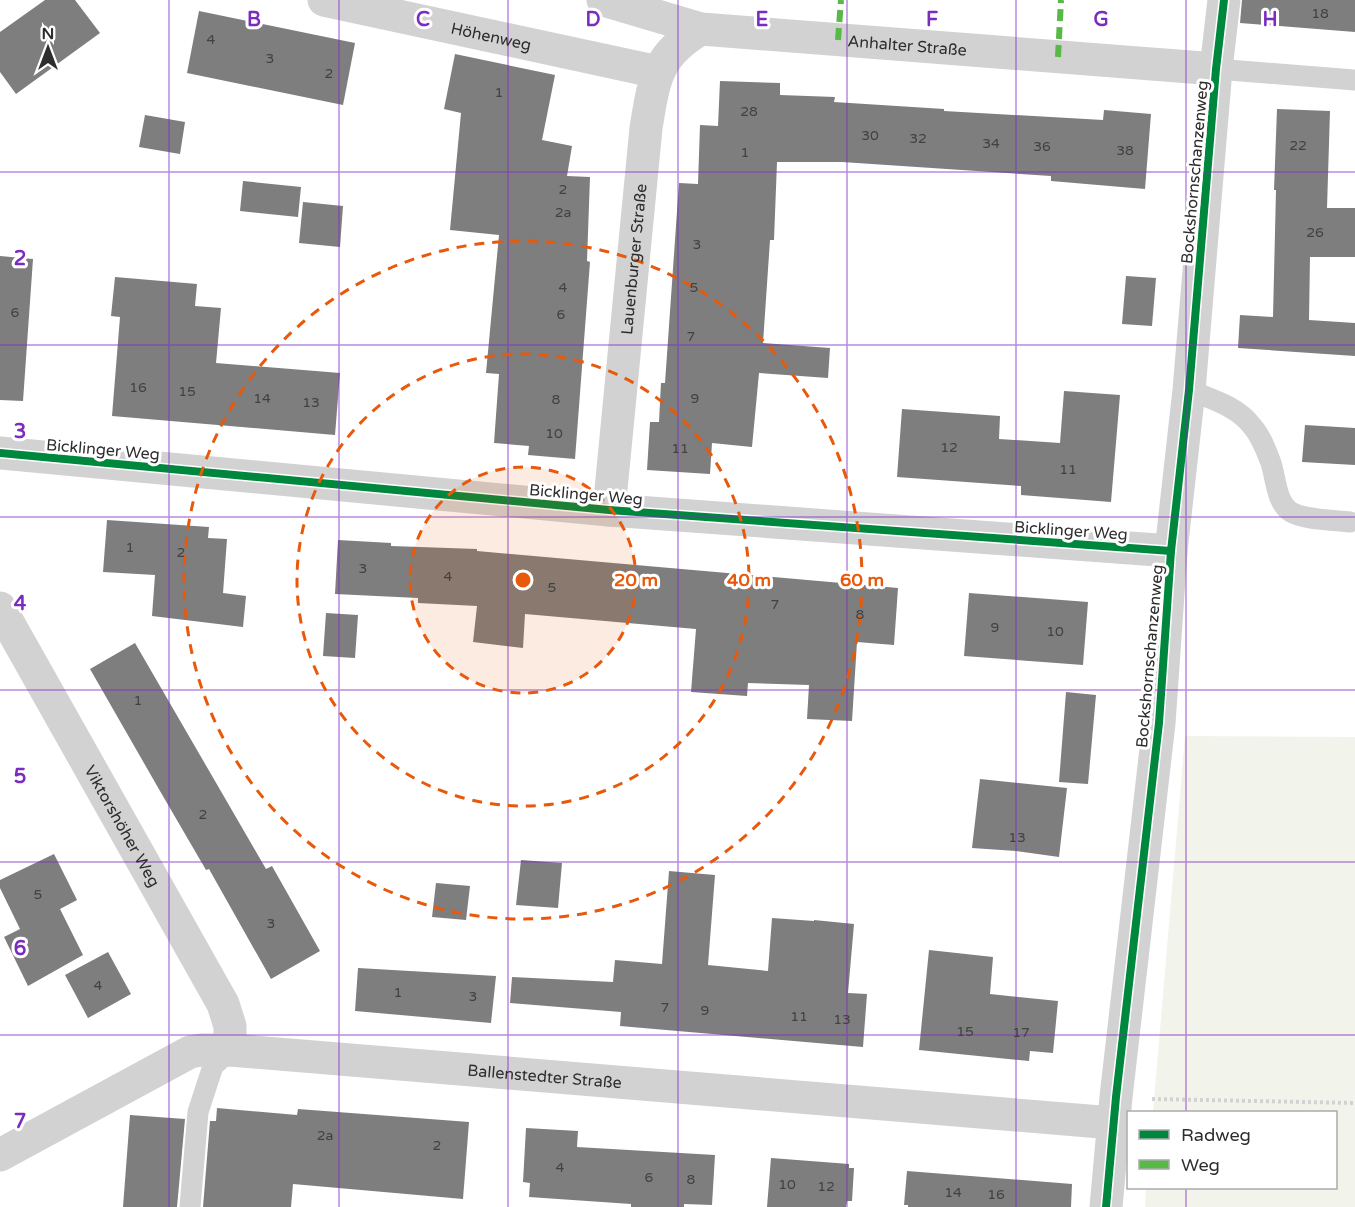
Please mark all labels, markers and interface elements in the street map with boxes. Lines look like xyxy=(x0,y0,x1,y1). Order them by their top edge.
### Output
house number: 18 xyxy=(1311,5,1329,22)
text: B xyxy=(247,8,261,32)
text: C xyxy=(416,8,430,32)
text: D xyxy=(585,8,601,32)
text: E xyxy=(756,8,769,32)
text: F xyxy=(926,8,938,32)
text: G xyxy=(1093,8,1109,32)
text: H xyxy=(1262,8,1278,32)
north arrow xyxy=(18,18,78,78)
street label: Höhenweg xyxy=(449,19,533,55)
text: N xyxy=(42,24,54,44)
house number: 4 xyxy=(207,31,216,48)
street label: Anhalter Straße xyxy=(847,31,967,61)
house number: 3 xyxy=(266,50,274,67)
house number: 2 xyxy=(325,65,333,82)
street label: Bockshornschanzenweg xyxy=(1177,80,1213,265)
house number: 1 xyxy=(495,84,503,101)
house number: 28 xyxy=(740,103,758,120)
house number: 30 xyxy=(861,127,879,144)
house number: 32 xyxy=(909,130,927,147)
house number: 34 xyxy=(982,135,1000,152)
house number: 22 xyxy=(1289,137,1307,154)
house number: 36 xyxy=(1033,138,1051,155)
house number: 38 xyxy=(1116,142,1134,159)
house number: 1 xyxy=(741,144,749,161)
house number: 2 xyxy=(559,181,567,198)
street label: Lauenburger Straße xyxy=(617,183,652,336)
house number: 2a xyxy=(555,204,571,221)
house number: 26 xyxy=(1306,224,1324,241)
house number: 3 xyxy=(693,236,701,253)
text: 2 xyxy=(14,247,26,271)
house number: 4 xyxy=(559,279,568,296)
house number: 5 xyxy=(690,279,698,296)
house number: 6 xyxy=(11,304,20,321)
house number: 6 xyxy=(557,306,566,323)
house number: 7 xyxy=(687,328,695,345)
house number: 16 xyxy=(129,379,147,396)
house number: 15 xyxy=(178,383,196,400)
house number: 14 xyxy=(253,390,271,407)
house number: 9 xyxy=(691,390,699,407)
house number: 8 xyxy=(552,391,561,408)
house number: 13 xyxy=(302,394,320,411)
text: 3 xyxy=(14,420,26,444)
house number: 10 xyxy=(545,425,563,442)
street label: Bicklinger Weg xyxy=(45,435,161,465)
house number: 12 xyxy=(940,439,958,456)
house number: 11 xyxy=(671,440,689,457)
house number: 11 xyxy=(1059,461,1077,478)
street label: Bicklinger Weg xyxy=(528,480,644,510)
street label: Bicklinger Weg xyxy=(1013,517,1128,545)
house number: 1 xyxy=(126,539,134,556)
house number: 2 xyxy=(177,544,185,561)
house number: 3 xyxy=(359,560,367,577)
street label: Bockshornschanzenweg xyxy=(1132,564,1168,749)
house number: 4 xyxy=(444,568,453,585)
text: 20 m xyxy=(614,569,658,591)
text: 40 m xyxy=(727,569,771,591)
text: 60 m xyxy=(840,569,884,591)
centre of rings xyxy=(513,570,533,590)
house number: 5 xyxy=(548,579,556,596)
text: 4 xyxy=(14,592,27,616)
house number: 7 xyxy=(771,596,779,613)
house number: 8 xyxy=(856,606,865,623)
house number: 9 xyxy=(991,619,999,636)
house number: 10 xyxy=(1046,623,1064,640)
house number: 1 xyxy=(134,692,142,709)
street label: Viktorshöher Weg xyxy=(80,762,164,891)
text: 5 xyxy=(14,765,26,789)
house number: 2 xyxy=(199,806,207,823)
house number: 13 xyxy=(1008,829,1026,846)
house number: 5 xyxy=(34,886,42,903)
house number: 3 xyxy=(267,915,275,932)
text: 6 xyxy=(14,937,26,961)
house number: 4 xyxy=(94,977,103,994)
house number: 1 xyxy=(394,984,402,1001)
house number: 3 xyxy=(469,988,477,1005)
house number: 7 xyxy=(661,999,669,1016)
house number: 9 xyxy=(701,1002,709,1019)
house number: 11 xyxy=(790,1008,808,1025)
house number: 13 xyxy=(833,1011,851,1028)
house number: 15 xyxy=(956,1023,974,1040)
house number: 17 xyxy=(1012,1024,1030,1041)
street label: Ballenstedter Straße xyxy=(467,1061,622,1093)
text: 7 xyxy=(14,1110,26,1134)
legend xyxy=(1127,1111,1337,1189)
text: Radweg xyxy=(1181,1124,1251,1146)
house number: 2a xyxy=(317,1127,333,1144)
house number: 2 xyxy=(433,1137,441,1154)
text: Weg xyxy=(1181,1154,1220,1176)
house number: 4 xyxy=(556,1159,565,1176)
house number: 6 xyxy=(645,1169,654,1186)
house number: 8 xyxy=(687,1171,696,1188)
house number: 10 xyxy=(778,1176,796,1193)
house number: 12 xyxy=(817,1178,835,1195)
house number: 14 xyxy=(944,1184,962,1201)
house number: 16 xyxy=(987,1186,1005,1203)

